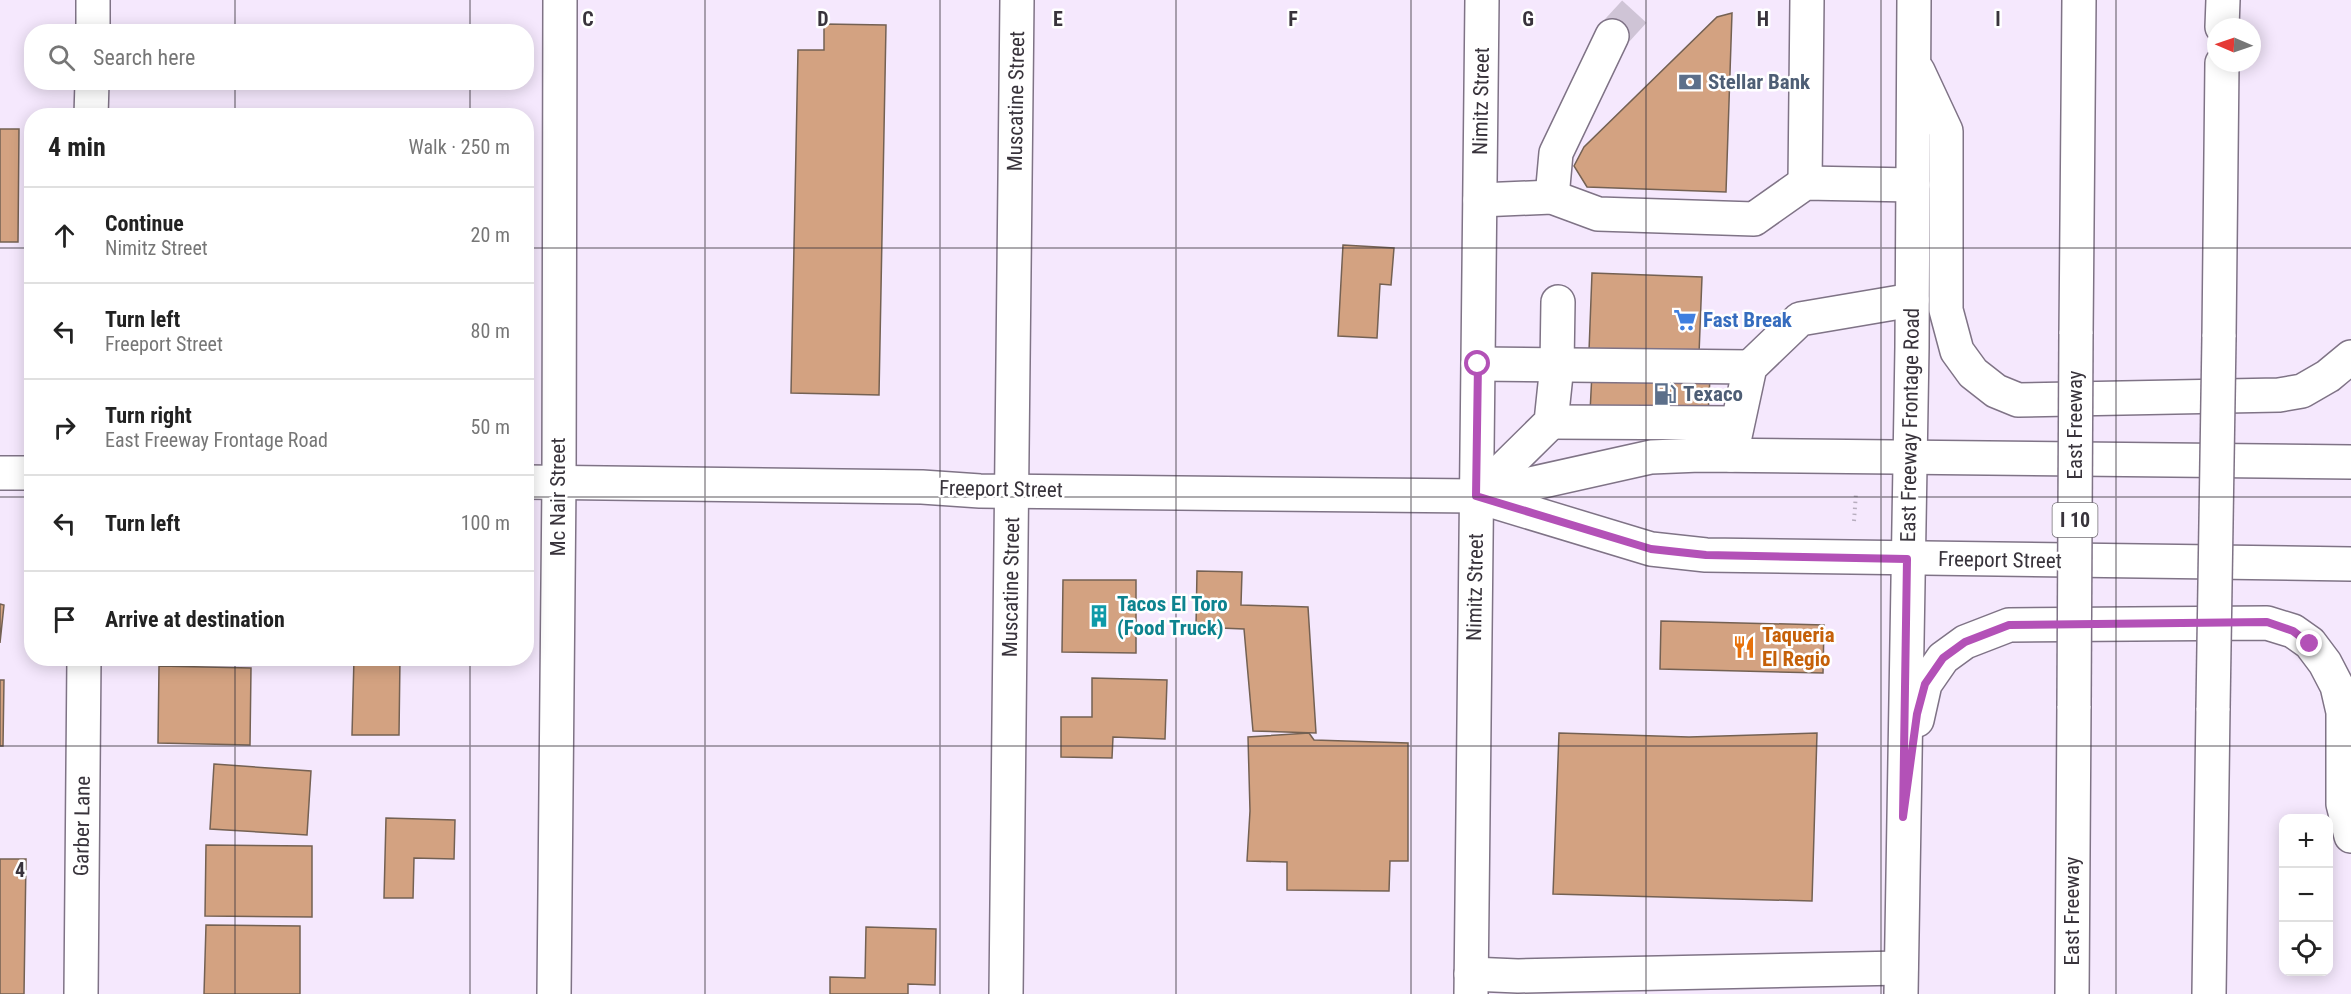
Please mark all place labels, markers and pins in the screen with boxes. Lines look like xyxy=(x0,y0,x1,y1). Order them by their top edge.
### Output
bank icon: Stellar Bank xyxy=(1677,69,1703,95)
place label: Stellar Bank xyxy=(1708,70,1811,94)
supermarket icon: Fast Break xyxy=(1672,307,1698,333)
place label: Fast Break xyxy=(1703,308,1793,332)
fuel station icon: Texaco xyxy=(1652,381,1678,407)
place label: Texaco xyxy=(1683,382,1743,406)
place label: Tacos El Toro (Food Truck) xyxy=(1117,592,1228,640)
building icon: Tacos El Toro (Food Truck) xyxy=(1086,603,1112,629)
place label: Taqueria El Regio xyxy=(1762,623,1835,671)
restaurant icon: Taqueria El Regio xyxy=(1731,634,1757,660)

